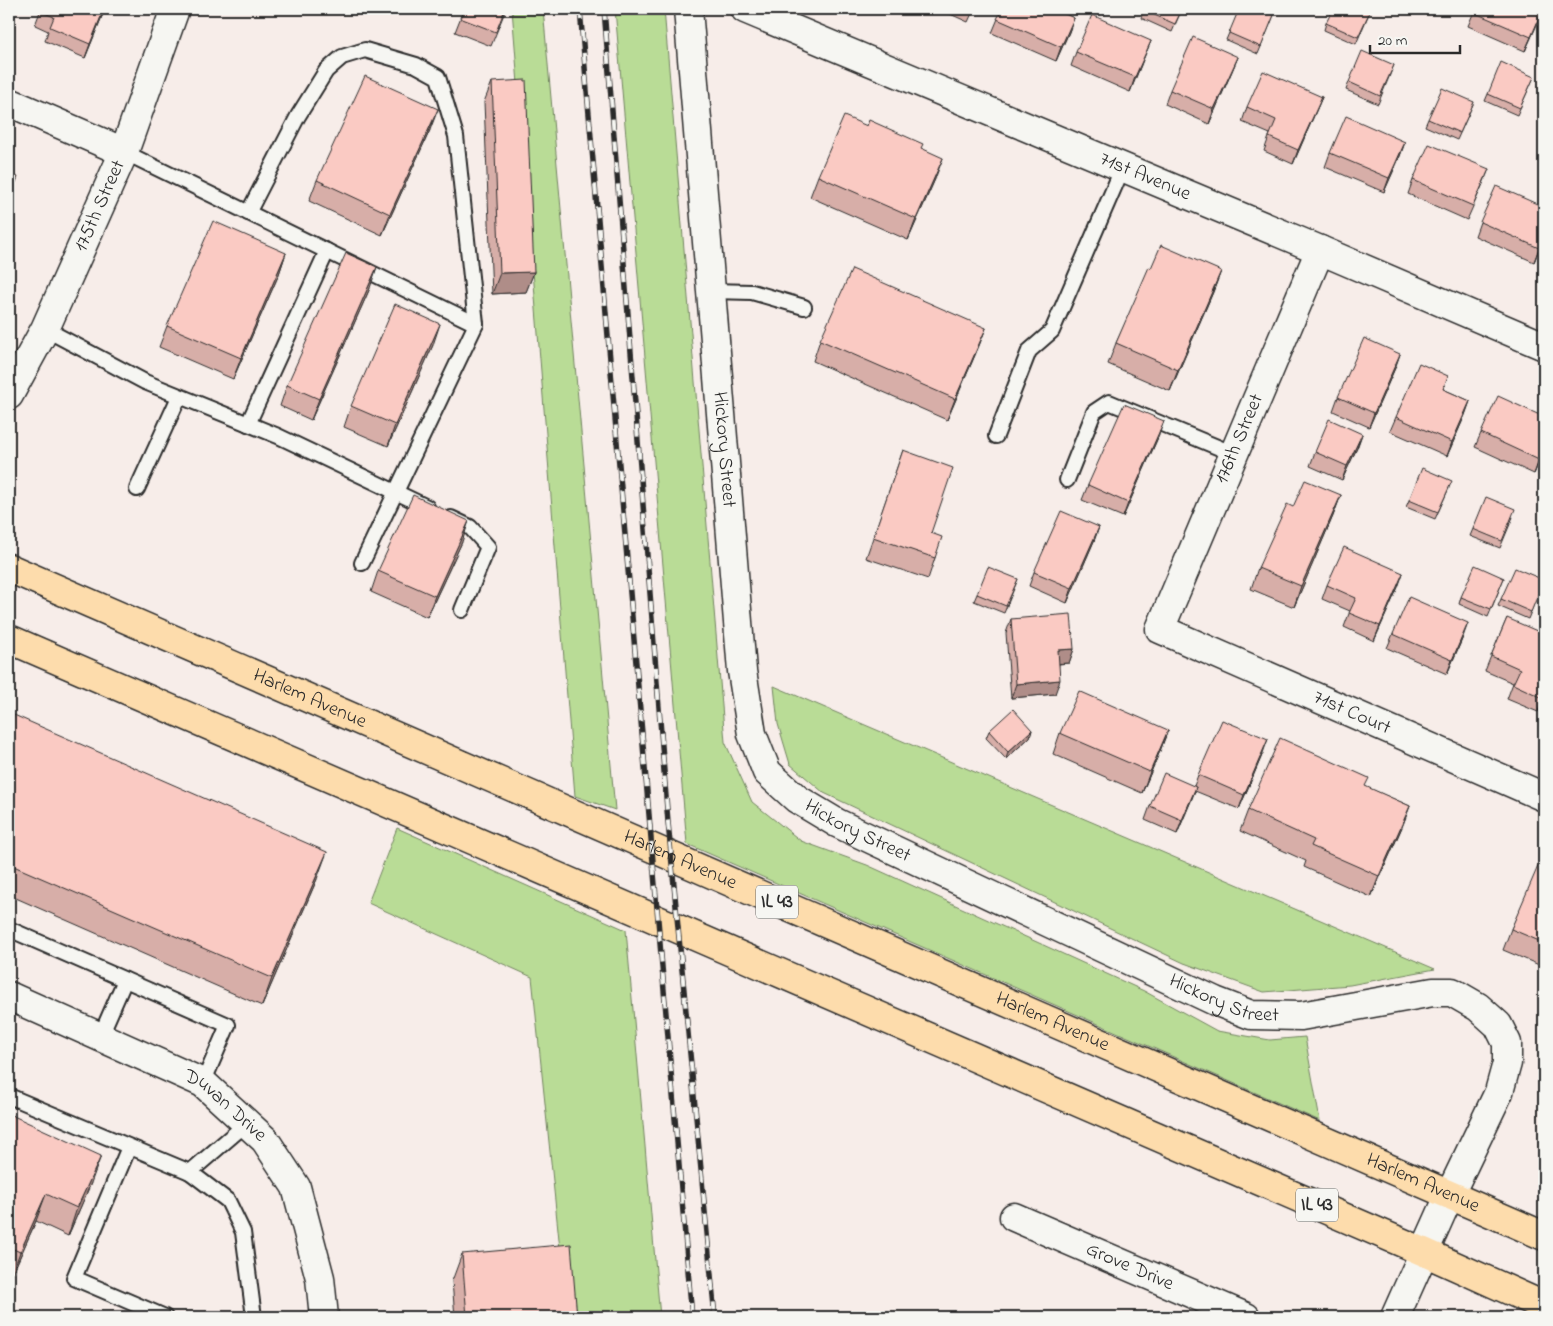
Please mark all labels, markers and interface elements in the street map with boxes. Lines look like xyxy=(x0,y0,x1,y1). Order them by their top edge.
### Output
scale bar xyxy=(1370,22,1460,54)
text: 20 m xyxy=(1378,30,1408,52)
street label: 71st Avenue xyxy=(1095,145,1195,209)
street label: 175th Street xyxy=(67,155,133,256)
street label: 176th Street xyxy=(1208,389,1272,488)
street label: Hickory Street xyxy=(705,391,743,509)
street label: Harlem Avenue xyxy=(248,661,371,736)
street label: 71st Court xyxy=(1309,683,1396,743)
street label: Hickory Street xyxy=(799,792,916,870)
street label: Harlem Avenue xyxy=(619,823,742,898)
road number: IL 43 xyxy=(756,886,798,919)
street label: Hickory Street xyxy=(1164,967,1279,1030)
street label: Harlem Avenue xyxy=(991,985,1114,1060)
street label: Duvan Drive xyxy=(179,1061,273,1149)
street label: Harlem Avenue xyxy=(1361,1146,1484,1221)
road number: IL 43 xyxy=(1296,1188,1338,1222)
street label: Grove Drive xyxy=(1081,1235,1178,1299)

